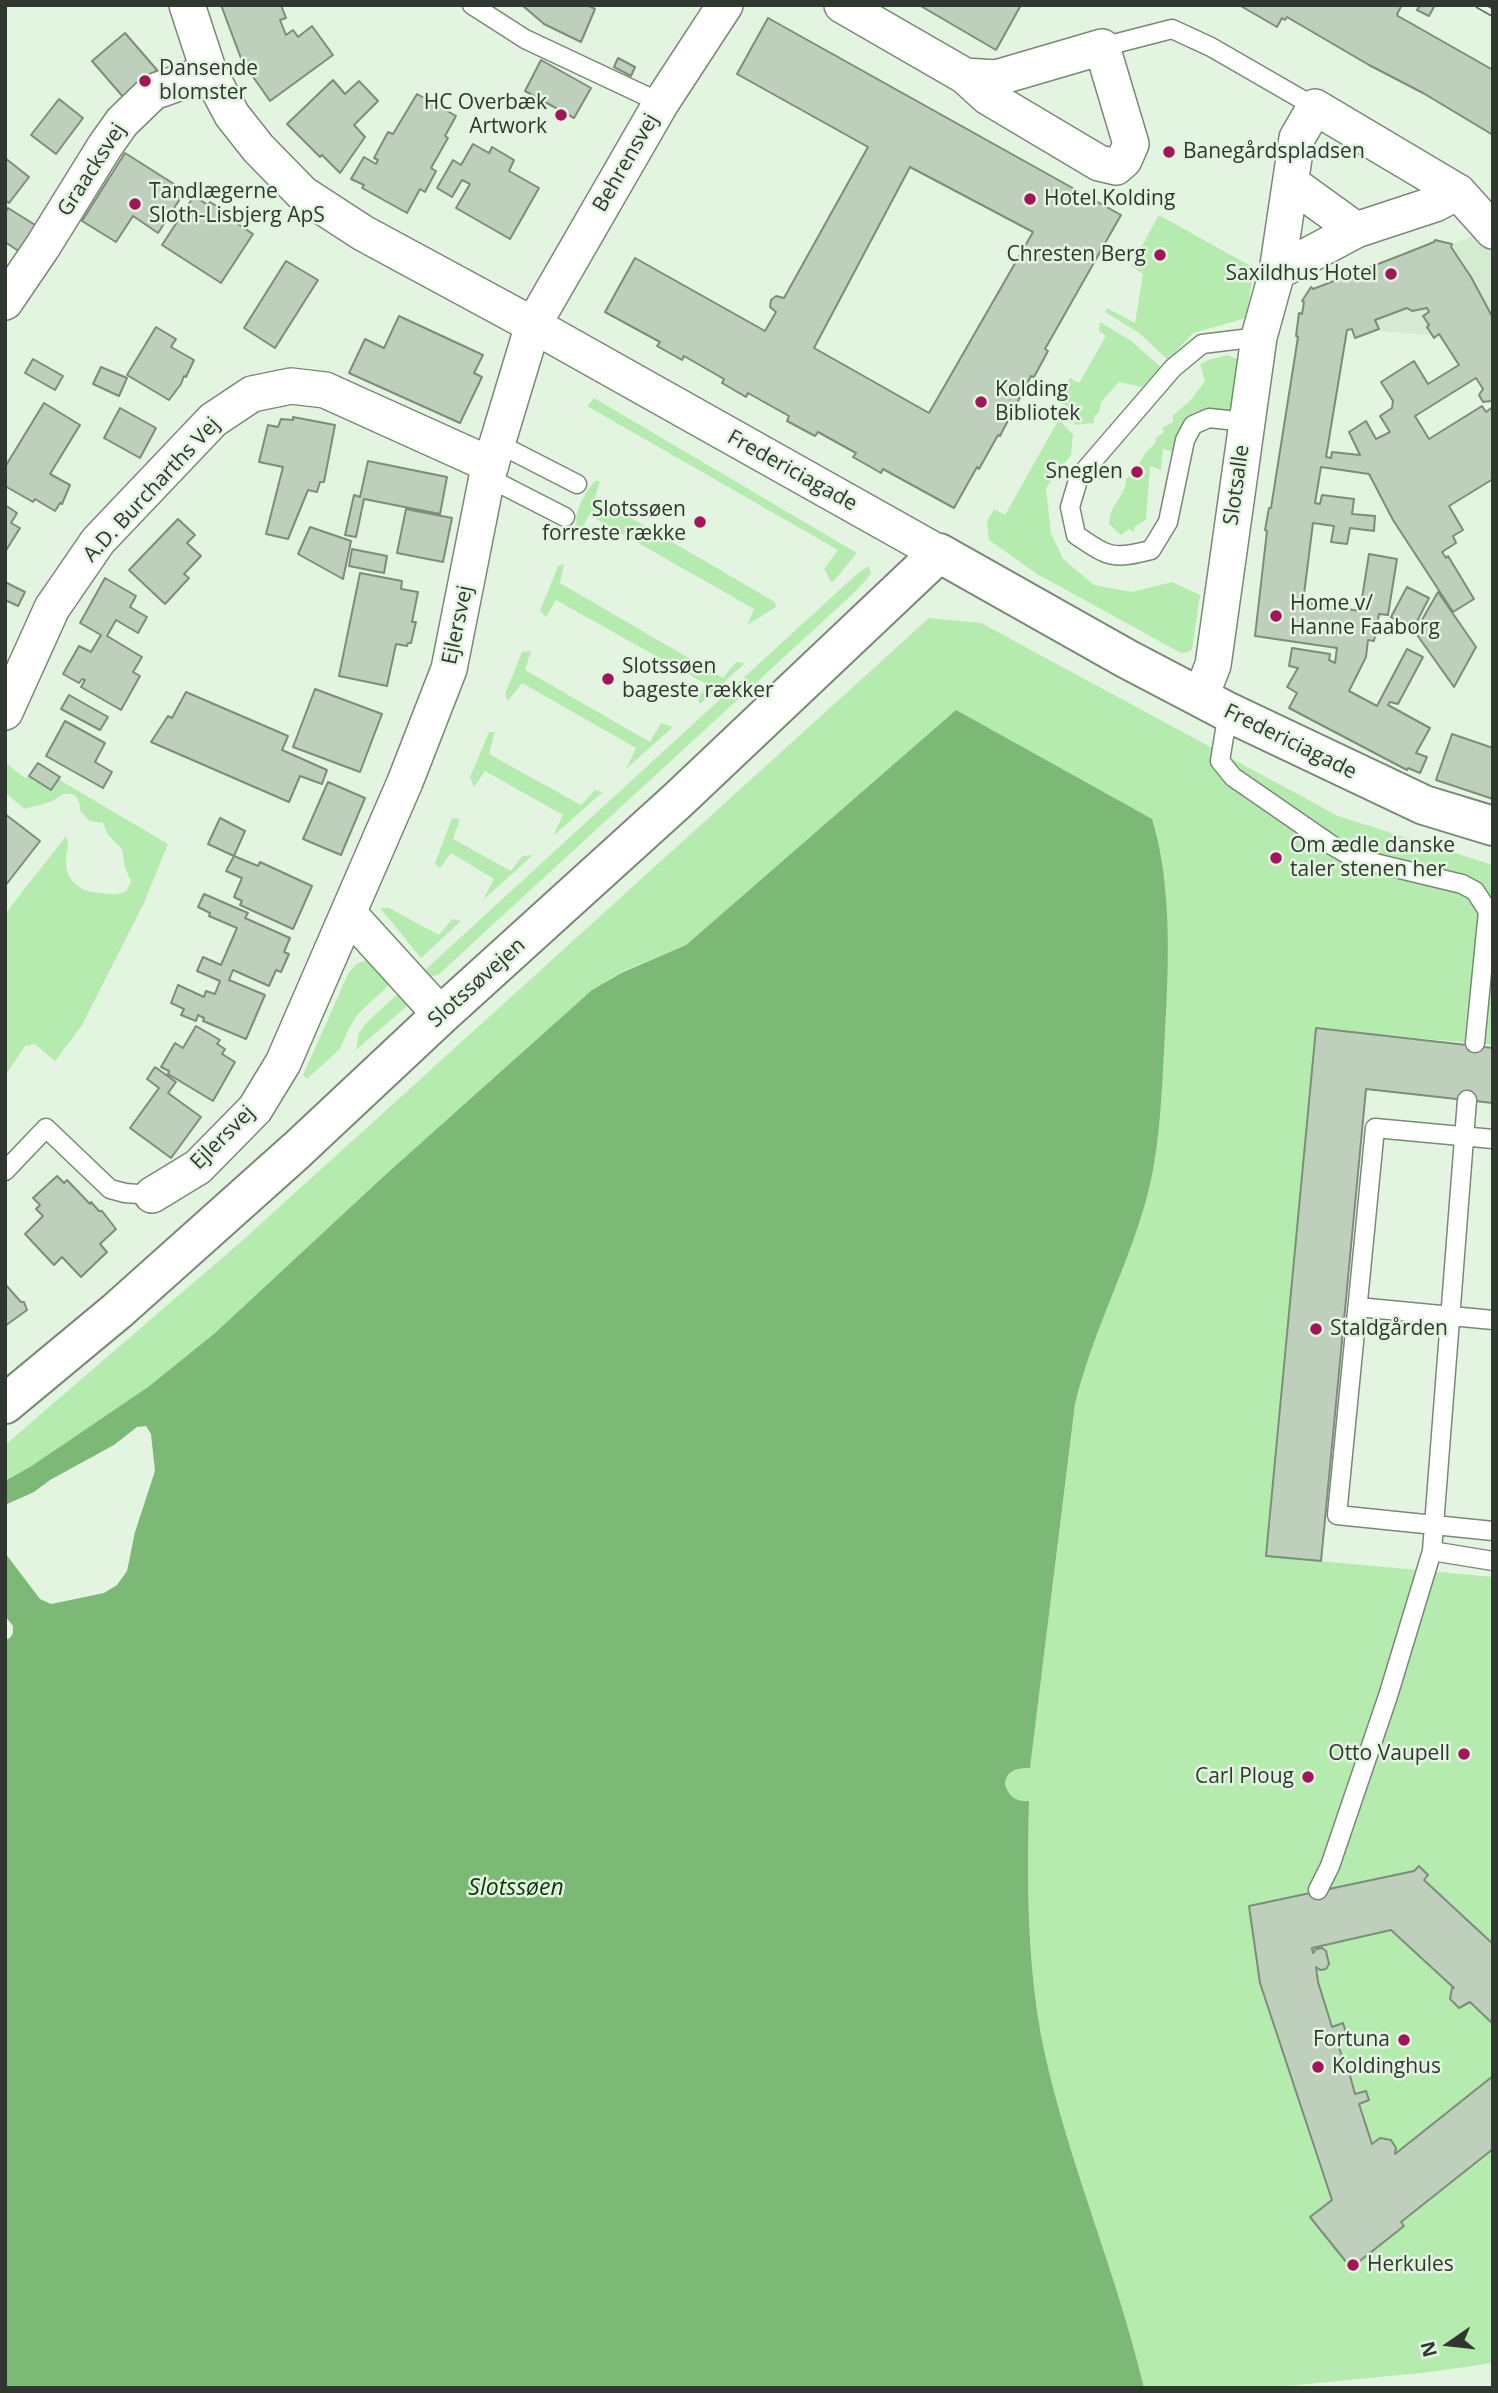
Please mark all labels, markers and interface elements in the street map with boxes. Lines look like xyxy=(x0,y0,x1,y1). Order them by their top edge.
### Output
place label: Dansende blomster xyxy=(159,56,258,106)
marker: Dansende blomster xyxy=(137,73,153,89)
place label: HC Overbæk Artwork xyxy=(424,90,547,140)
marker: HC Overbæk Artwork xyxy=(553,107,569,123)
street label: Behrensvej xyxy=(588,109,664,217)
street label: Graacksvej xyxy=(53,119,131,221)
place label: Banegårdspladsen xyxy=(1183,139,1365,165)
marker: Banegårdspladsen xyxy=(1161,144,1177,160)
place label: Tandlægerne Sloth-Lisbjerg ApS xyxy=(149,179,325,229)
place label: Hotel Kolding xyxy=(1044,186,1175,212)
marker: Hotel Kolding xyxy=(1022,191,1038,207)
marker: Tandlægerne Sloth-Lisbjerg ApS xyxy=(127,196,143,212)
place label: Chresten Berg xyxy=(1007,242,1146,268)
marker: Chresten Berg xyxy=(1152,247,1168,263)
place label: Saxildhus Hotel xyxy=(1225,261,1377,287)
marker: Saxildhus Hotel xyxy=(1383,266,1399,282)
place label: Kolding Bibliotek xyxy=(995,377,1080,427)
marker: Kolding Bibliotek xyxy=(973,394,989,410)
street label: A.D. Burcharths Vej xyxy=(78,412,226,568)
street label: Fredericiagade xyxy=(723,425,861,517)
street label: Slotsalle xyxy=(1219,443,1255,527)
place label: Sneglen xyxy=(1045,459,1123,485)
marker: Sneglen xyxy=(1129,464,1145,480)
place label: Slotssøen forreste række xyxy=(542,497,686,547)
marker: Slotssøen forreste række xyxy=(692,514,708,530)
street label: Ejlersvej xyxy=(437,583,479,667)
place label: Home v/ Hanne Faaborg xyxy=(1290,591,1440,641)
marker: Home v/ Hanne Faaborg xyxy=(1268,608,1284,624)
place label: Slotssøen bageste rækker xyxy=(622,654,774,704)
marker: Slotssøen bageste rækker xyxy=(600,671,616,687)
street label: Fredericiagade xyxy=(1220,699,1360,785)
place label: Om ædle danske taler stenen her xyxy=(1290,833,1455,883)
marker: Om ædle danske taler stenen her xyxy=(1268,850,1284,866)
street label: Slotssøvejen xyxy=(423,933,531,1033)
street label: Ejlersvej xyxy=(186,1101,260,1175)
place label: Staldgården xyxy=(1330,1316,1448,1342)
marker: Staldgården xyxy=(1308,1321,1324,1337)
place label: Otto Vaupell xyxy=(1328,1741,1450,1767)
marker: Otto Vaupell xyxy=(1456,1746,1472,1762)
place label: Carl Ploug xyxy=(1195,1764,1294,1790)
marker: Carl Ploug xyxy=(1300,1769,1316,1785)
water label: Slotssøen xyxy=(468,1874,564,1902)
place label: Fortuna xyxy=(1313,2027,1390,2053)
marker: Fortuna xyxy=(1396,2032,1412,2048)
place label: Koldinghus xyxy=(1332,2054,1441,2080)
marker: Koldinghus xyxy=(1310,2059,1326,2075)
place label: Herkules xyxy=(1367,2252,1454,2278)
marker: Herkules xyxy=(1345,2257,1361,2273)
north arrow xyxy=(1414,2309,1484,2379)
text: N xyxy=(1414,2338,1443,2360)

